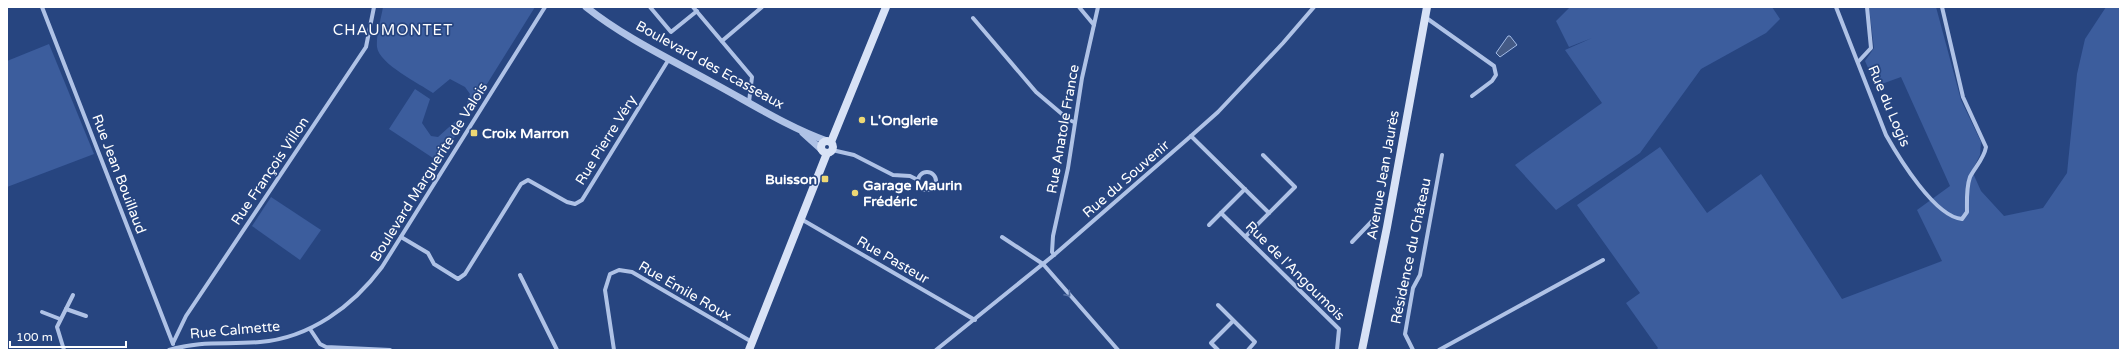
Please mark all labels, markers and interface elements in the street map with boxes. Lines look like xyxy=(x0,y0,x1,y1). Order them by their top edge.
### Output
street label: Boulevard des Ecasseaux xyxy=(633,17,787,113)
district label: CHAUMONTET xyxy=(333,21,453,39)
street label: Rue Anatole France xyxy=(1043,63,1083,195)
street label: Rue du Logis xyxy=(1864,63,1914,149)
street label: Boulevard Marguerite de Valois xyxy=(367,79,491,265)
street label: Rue Pierre Véry xyxy=(572,92,641,188)
street label: Avenue Jean Jaurès xyxy=(1363,109,1403,241)
street label: Rue Jean Bouillaud xyxy=(88,112,150,236)
place label: L'Onglerie xyxy=(870,112,938,129)
street label: Rue François Villon xyxy=(228,114,312,228)
marker: L'Onglerie xyxy=(857,115,867,125)
place label: Croix Marron xyxy=(482,125,569,142)
marker: Croix Marron xyxy=(469,128,479,138)
street label: Rue du Souvenir xyxy=(1079,136,1173,221)
place label: Buisson xyxy=(765,171,817,188)
marker: Buisson xyxy=(820,174,830,184)
street label: Résidence du Château xyxy=(1387,176,1435,326)
place label: Garage Maurin Frédéric xyxy=(863,177,962,210)
marker: Garage Maurin Frédéric xyxy=(850,188,860,198)
street label: Rue de l'Angoumois xyxy=(1242,218,1348,324)
street label: Rue Pasteur xyxy=(854,232,933,288)
street label: Rue Émile Roux xyxy=(635,257,735,325)
one-way arrow xyxy=(1063,289,1071,297)
street label: Rue Calmette xyxy=(189,318,281,342)
scale bar xyxy=(10,323,126,349)
text: 100 m xyxy=(16,330,53,344)

